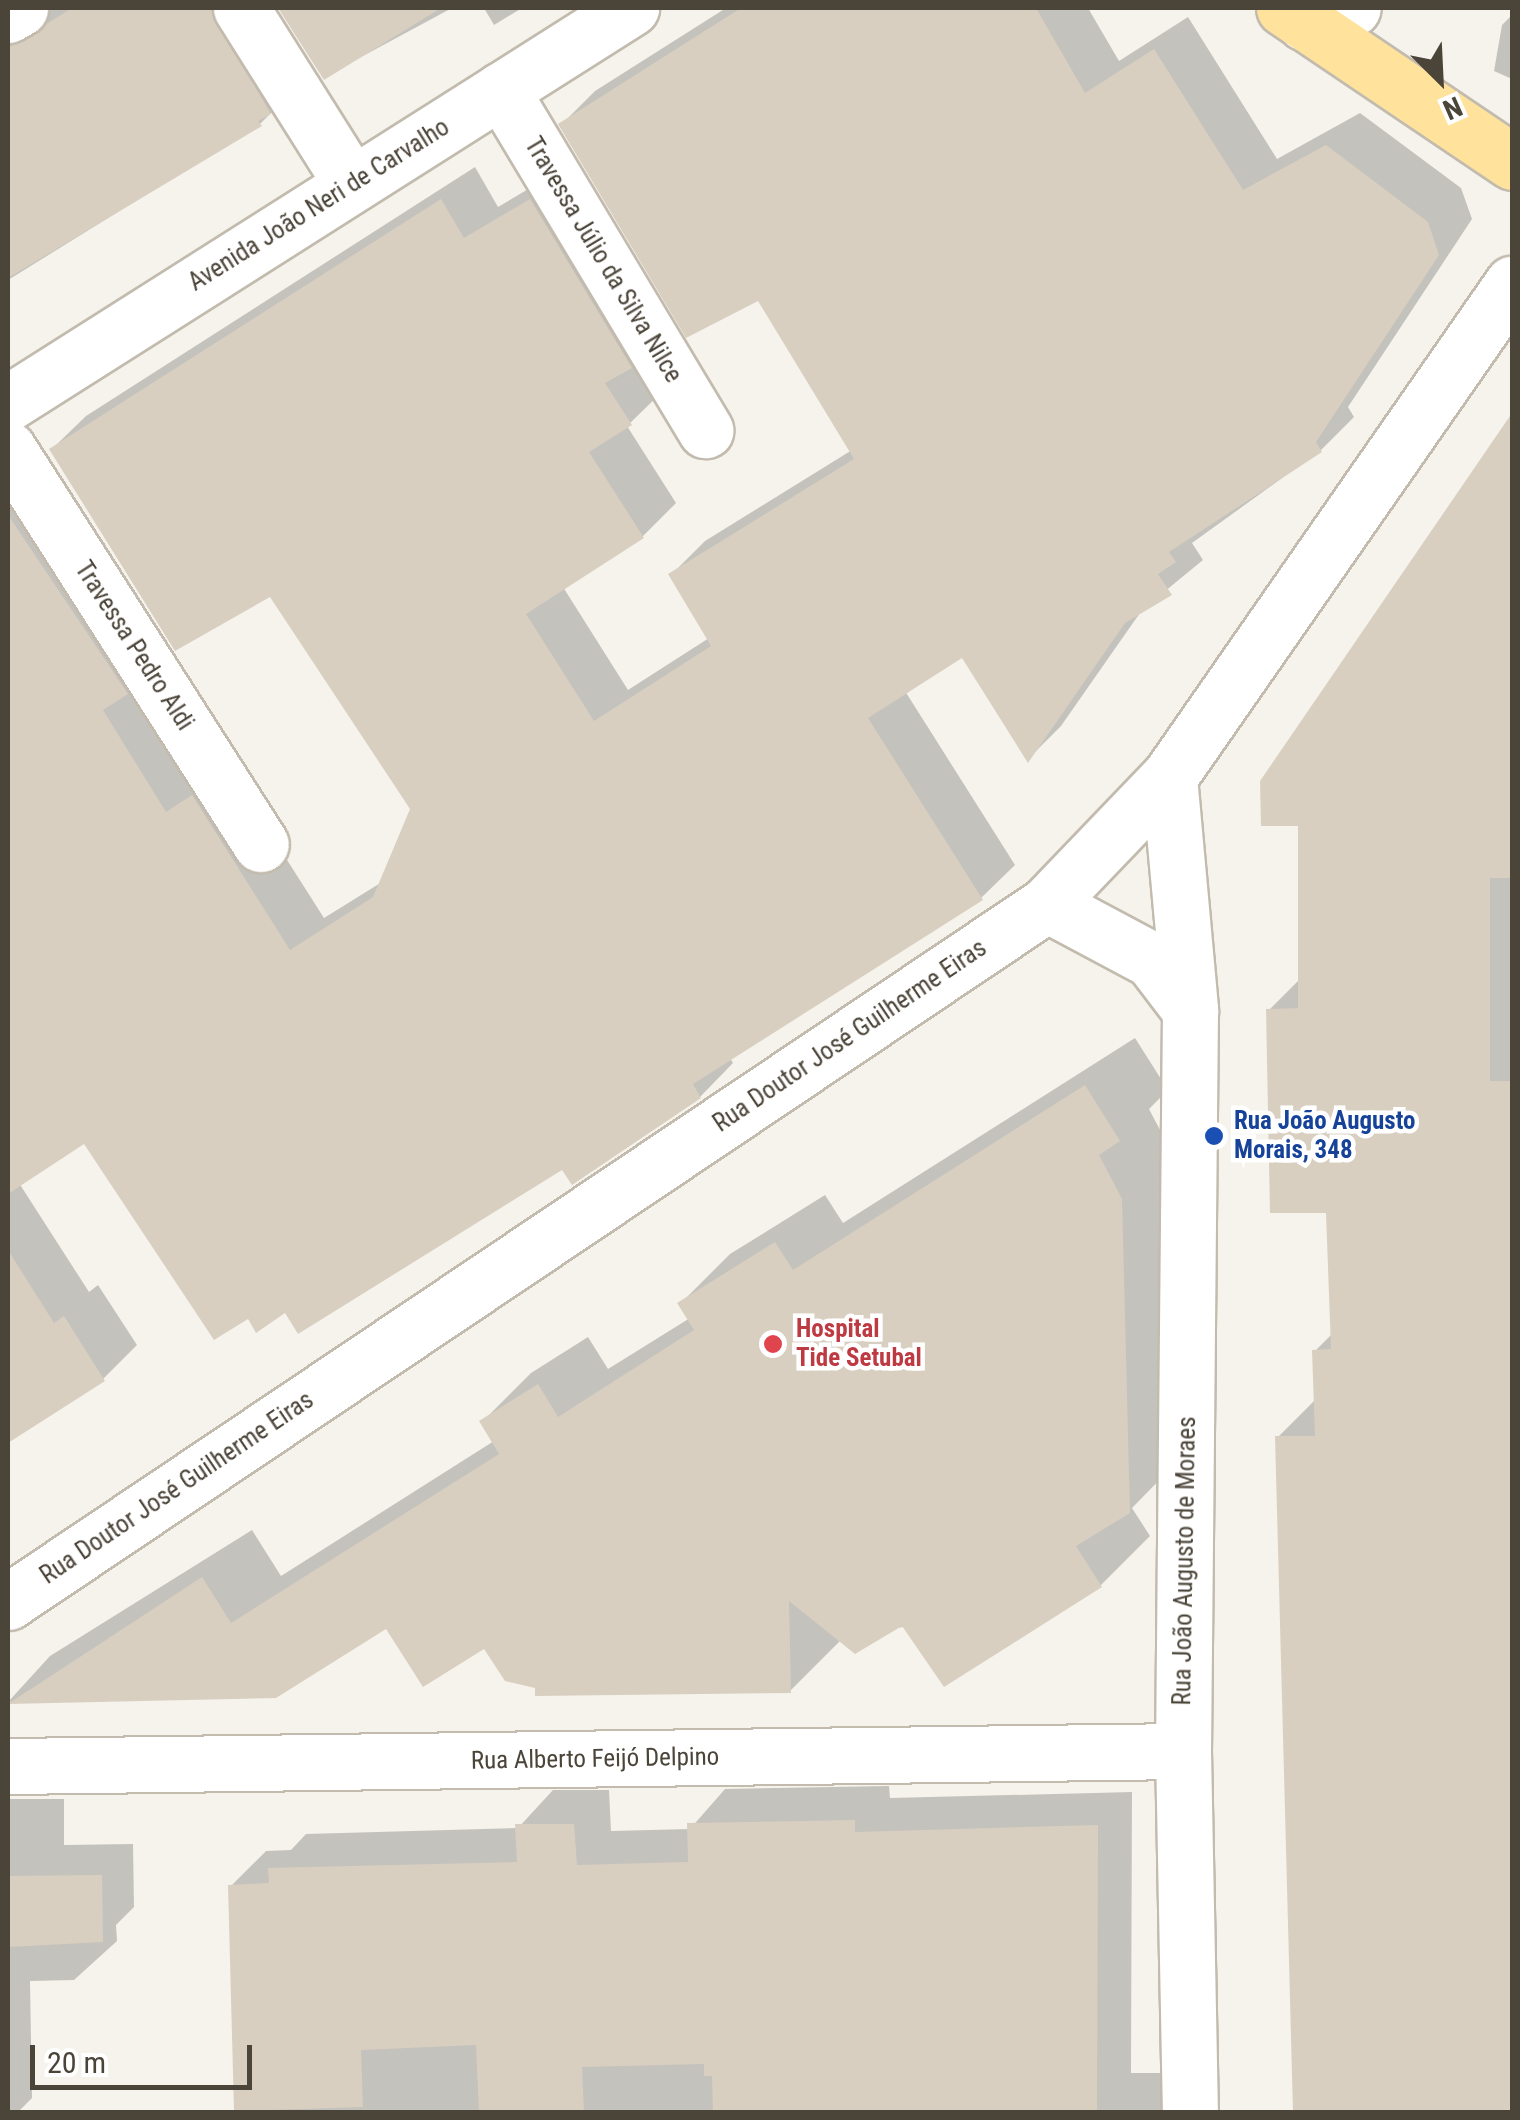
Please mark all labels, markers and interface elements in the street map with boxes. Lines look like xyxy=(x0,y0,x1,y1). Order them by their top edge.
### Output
north arrow xyxy=(1390,30,1490,130)
text: N xyxy=(1438,89,1467,126)
street label: Avenida João Neri de Carvalho xyxy=(183,112,455,298)
street label: Travessa Júlio da Silva Nilce xyxy=(518,132,688,388)
street label: Travessa Pedro Aldi xyxy=(68,556,200,736)
street label: Rua Doutor José Guilherme Eiras xyxy=(708,933,992,1139)
place label: Rua João Augusto Morais, 348 xyxy=(1234,1107,1415,1166)
marker: Rua João Augusto Morais, 348 xyxy=(1203,1125,1225,1147)
place label: Hospital Tide Setubal xyxy=(796,1315,922,1374)
marker: Hospital Tide Setubal xyxy=(760,1331,786,1357)
street label: Rua Doutor José Guilherme Eiras xyxy=(35,1385,319,1591)
street label: Rua João Augusto de Moraes xyxy=(1167,1416,1203,1706)
street label: Rua Alberto Feijó Delpino xyxy=(471,1742,719,1776)
scale bar xyxy=(35,2025,258,2087)
text: 20 m xyxy=(47,2045,106,2080)

